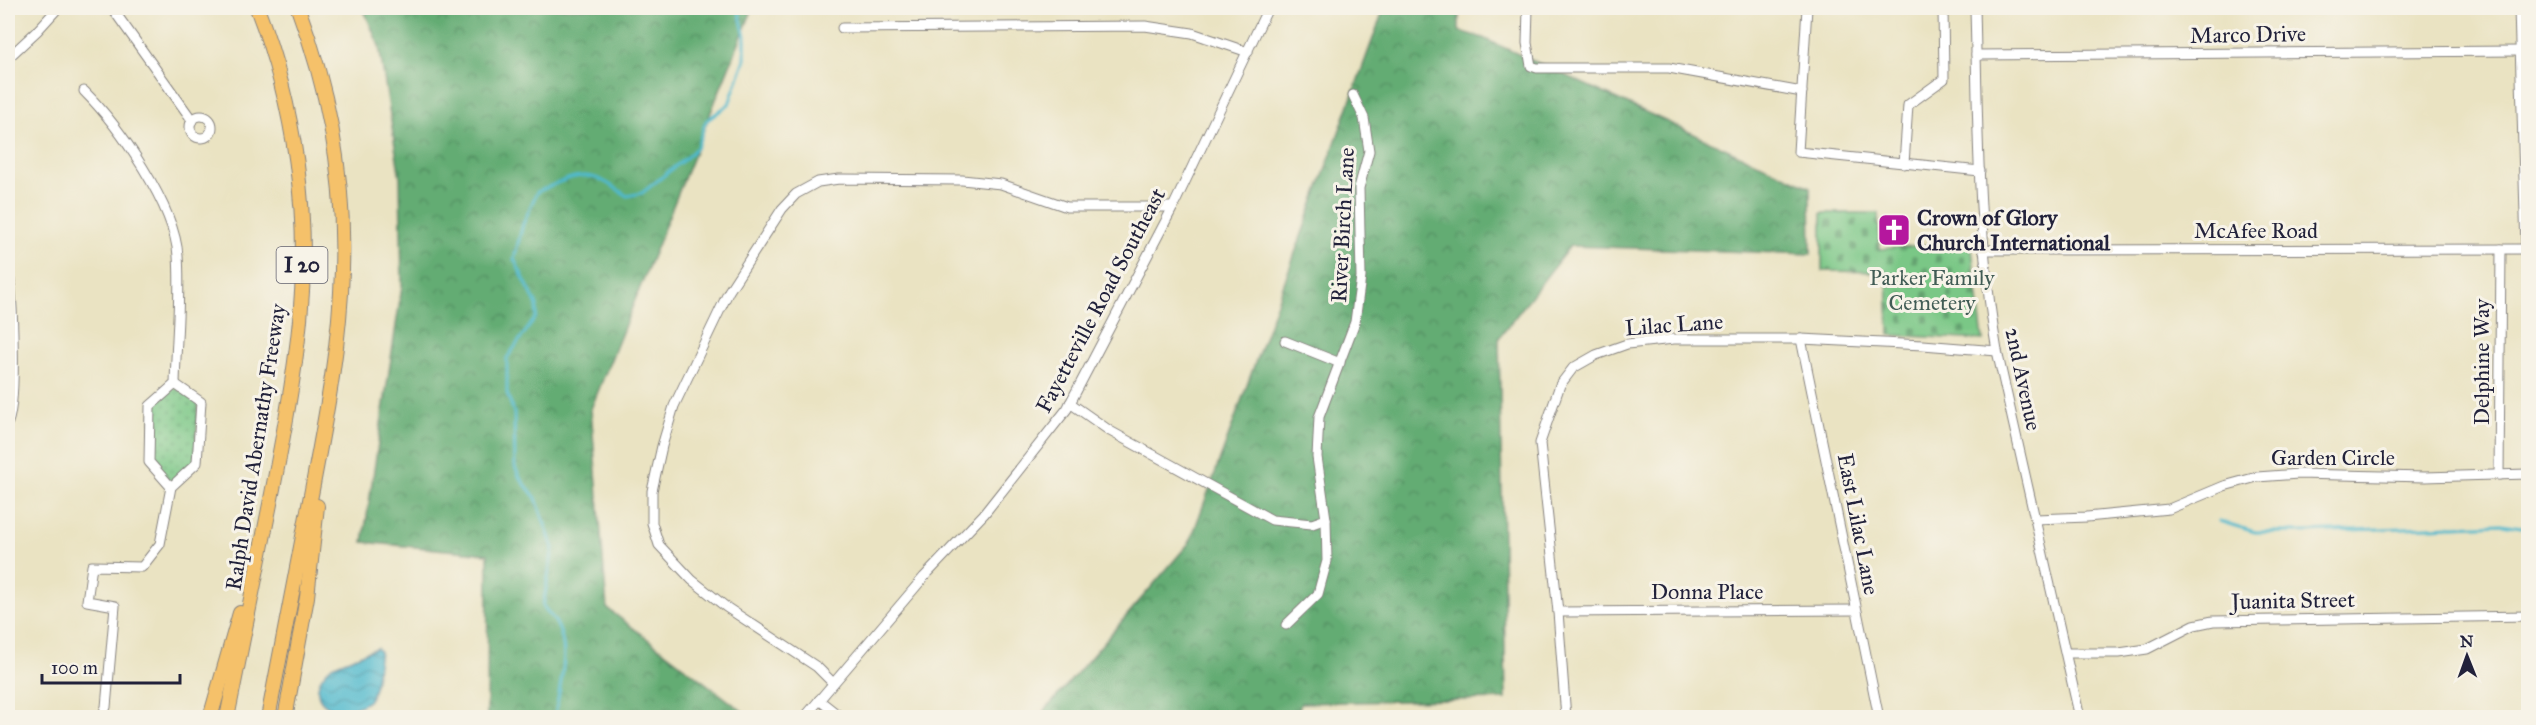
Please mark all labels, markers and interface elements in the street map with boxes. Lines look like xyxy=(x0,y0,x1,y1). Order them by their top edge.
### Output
street label: Marco Drive xyxy=(2190,20,2306,49)
street label: River Birch Lane xyxy=(1325,147,1360,303)
street label: Fayetteville Road Southeast xyxy=(1030,183,1171,417)
place label: Crown of Glory Church International xyxy=(1917,204,2111,256)
church icon: Crown of Glory Church International xyxy=(1876,212,1912,248)
street label: McAfee Road xyxy=(2194,217,2318,244)
road number: I 20 xyxy=(276,247,328,283)
park label: Parker Family Cemetery xyxy=(1869,264,1995,316)
street label: Delphine Way xyxy=(2468,298,2495,425)
street label: Ralph David Abernathy Freeway xyxy=(219,301,292,592)
street label: Lilac Lane xyxy=(1624,308,1724,341)
street label: 2nd Avenue xyxy=(1999,325,2048,433)
street label: Garden Circle xyxy=(2271,444,2395,471)
street label: East Lilac Lane xyxy=(1832,451,1885,597)
street label: Donna Place xyxy=(1651,578,1763,605)
street label: Juanita Street xyxy=(2229,586,2355,615)
north arrow xyxy=(2437,626,2497,686)
text: N xyxy=(2460,632,2474,651)
scale bar xyxy=(42,647,180,685)
text: 100 m xyxy=(51,657,98,679)

